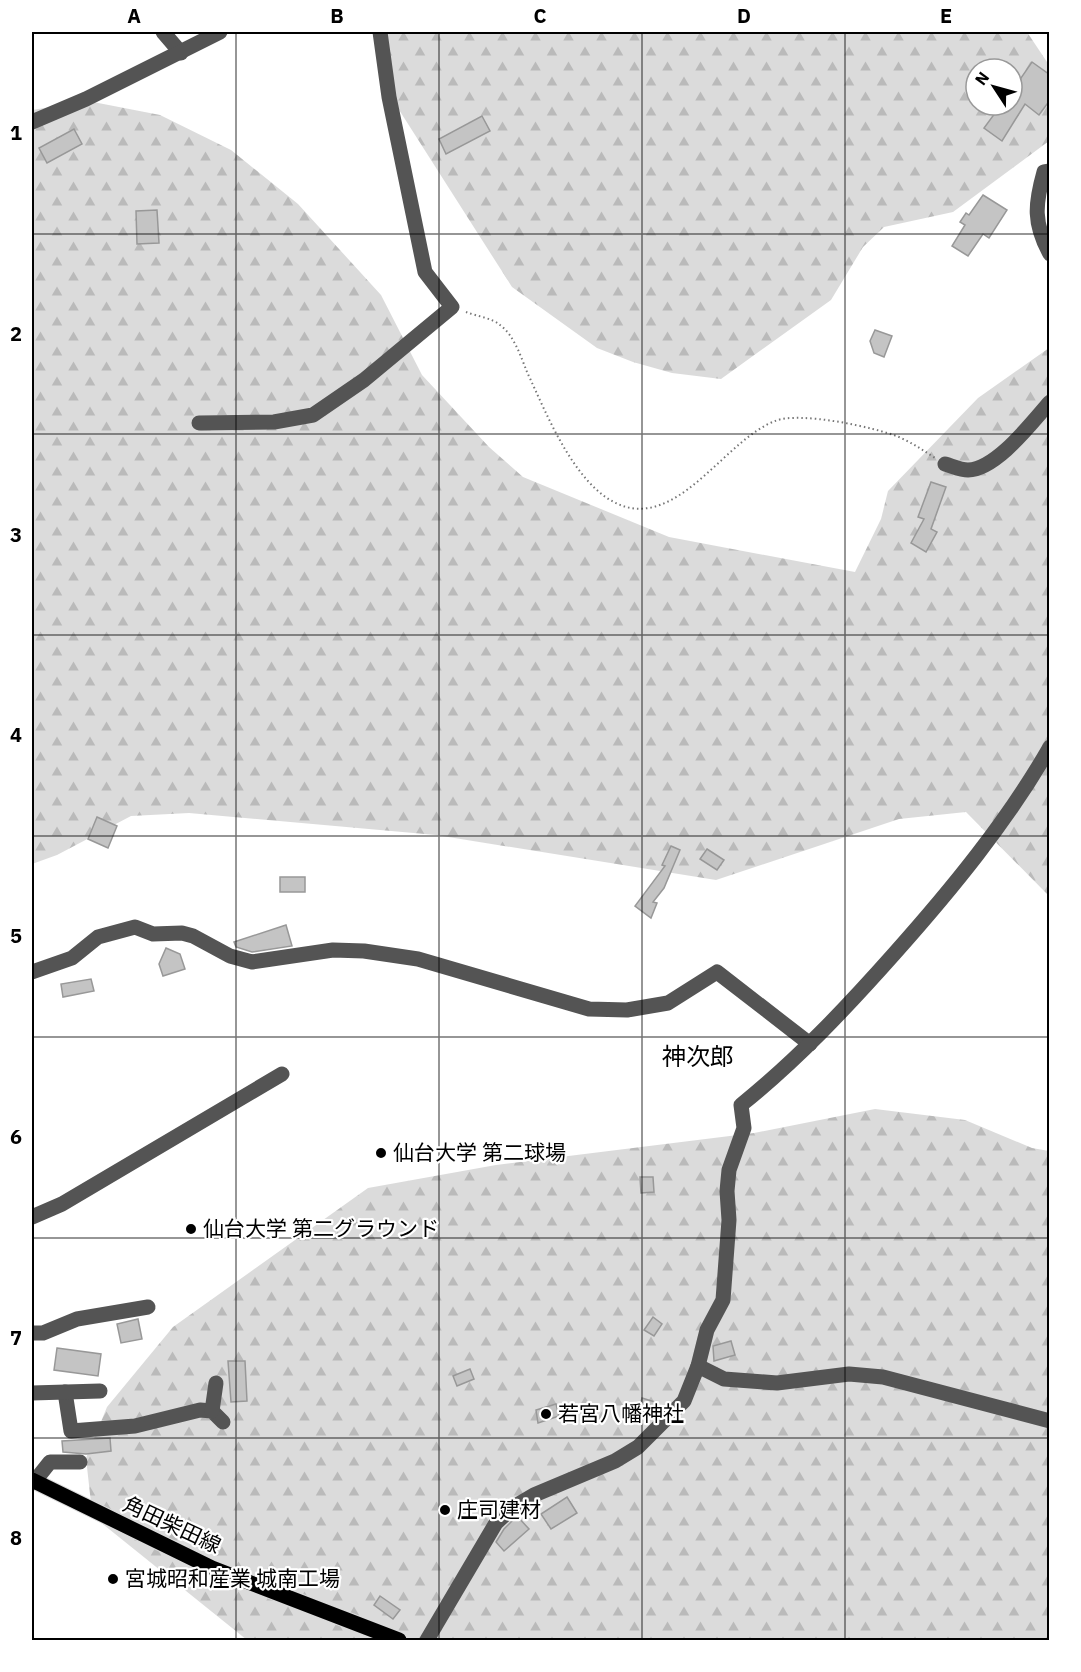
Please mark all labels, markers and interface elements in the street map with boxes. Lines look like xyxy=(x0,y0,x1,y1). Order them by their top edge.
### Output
text: A xyxy=(127,2,141,29)
text: B xyxy=(330,2,344,29)
text: C xyxy=(533,2,547,29)
text: D xyxy=(737,2,751,29)
text: E xyxy=(940,2,952,29)
north arrow xyxy=(964,57,1024,117)
text: N xyxy=(970,68,993,89)
text: 1 xyxy=(10,119,22,146)
text: 2 xyxy=(10,320,22,347)
text: 3 xyxy=(10,521,22,548)
text: 4 xyxy=(10,721,22,748)
text: 5 xyxy=(10,922,22,949)
district label: 神次郎 xyxy=(662,1040,734,1072)
text: 6 xyxy=(10,1123,22,1150)
place label: 仙台大学 第二球場 xyxy=(393,1138,566,1166)
marker: 仙台大学 第二球場 xyxy=(374,1146,388,1160)
place label: 仙台大学 第二グラウンド xyxy=(203,1214,439,1242)
marker: 仙台大学 第二グラウンド xyxy=(184,1222,198,1236)
text: 7 xyxy=(10,1324,22,1351)
place label: 若宮八幡神社 xyxy=(558,1399,684,1427)
marker: 若宮八幡神社 xyxy=(539,1407,553,1421)
street label: 角田柴田線 xyxy=(119,1489,226,1559)
place label: 庄司建材 xyxy=(457,1495,541,1523)
marker: 庄司建材 xyxy=(438,1503,452,1517)
text: 8 xyxy=(10,1524,22,1551)
place label: 宮城昭和産業 城南工場 xyxy=(125,1564,340,1592)
marker: 宮城昭和産業 城南工場 xyxy=(106,1572,120,1586)

